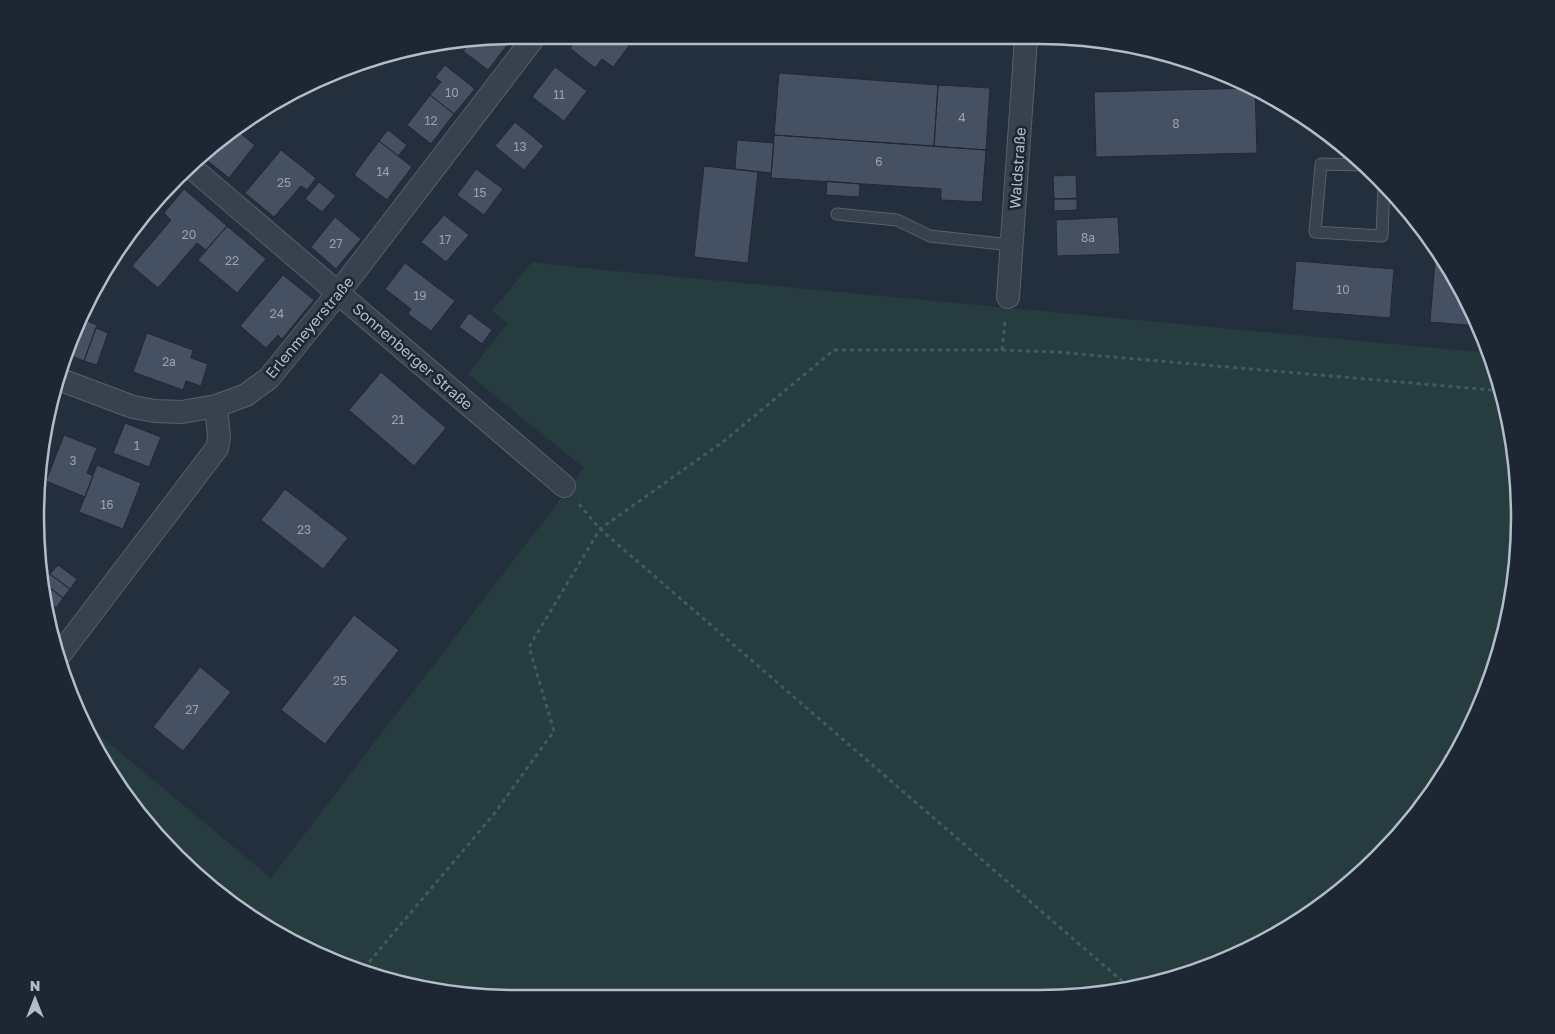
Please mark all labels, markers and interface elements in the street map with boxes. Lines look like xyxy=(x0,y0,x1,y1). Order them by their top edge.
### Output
house number: 10 xyxy=(445,85,459,100)
house number: 11 xyxy=(553,87,565,102)
house number: 4 xyxy=(958,110,966,125)
house number: 12 xyxy=(425,113,437,128)
house number: 8 xyxy=(1172,116,1180,131)
street label: Waldstraße xyxy=(1005,126,1029,209)
house number: 13 xyxy=(514,139,526,154)
house number: 6 xyxy=(875,154,883,169)
house number: 14 xyxy=(376,164,390,179)
house number: 25 xyxy=(277,175,291,190)
house number: 15 xyxy=(474,185,486,200)
house number: 20 xyxy=(182,227,196,242)
house number: 8a xyxy=(1081,230,1095,245)
house number: 17 xyxy=(439,232,451,247)
house number: 27 xyxy=(329,236,343,251)
house number: 22 xyxy=(225,253,239,268)
street label: Erlenmeyerstraße xyxy=(261,272,357,382)
house number: 10 xyxy=(1336,282,1350,297)
house number: 19 xyxy=(413,288,427,303)
street label: Sonnenberger Straße xyxy=(349,299,477,413)
house number: 24 xyxy=(270,306,284,321)
house number: 2a xyxy=(162,354,176,369)
house number: 21 xyxy=(392,412,405,427)
house number: 1 xyxy=(134,438,140,453)
house number: 3 xyxy=(69,453,77,468)
house number: 16 xyxy=(100,497,114,512)
house number: 23 xyxy=(297,522,311,537)
house number: 25 xyxy=(333,673,347,688)
house number: 27 xyxy=(185,702,199,717)
north arrow xyxy=(10,974,60,1024)
text: N xyxy=(30,977,40,994)

